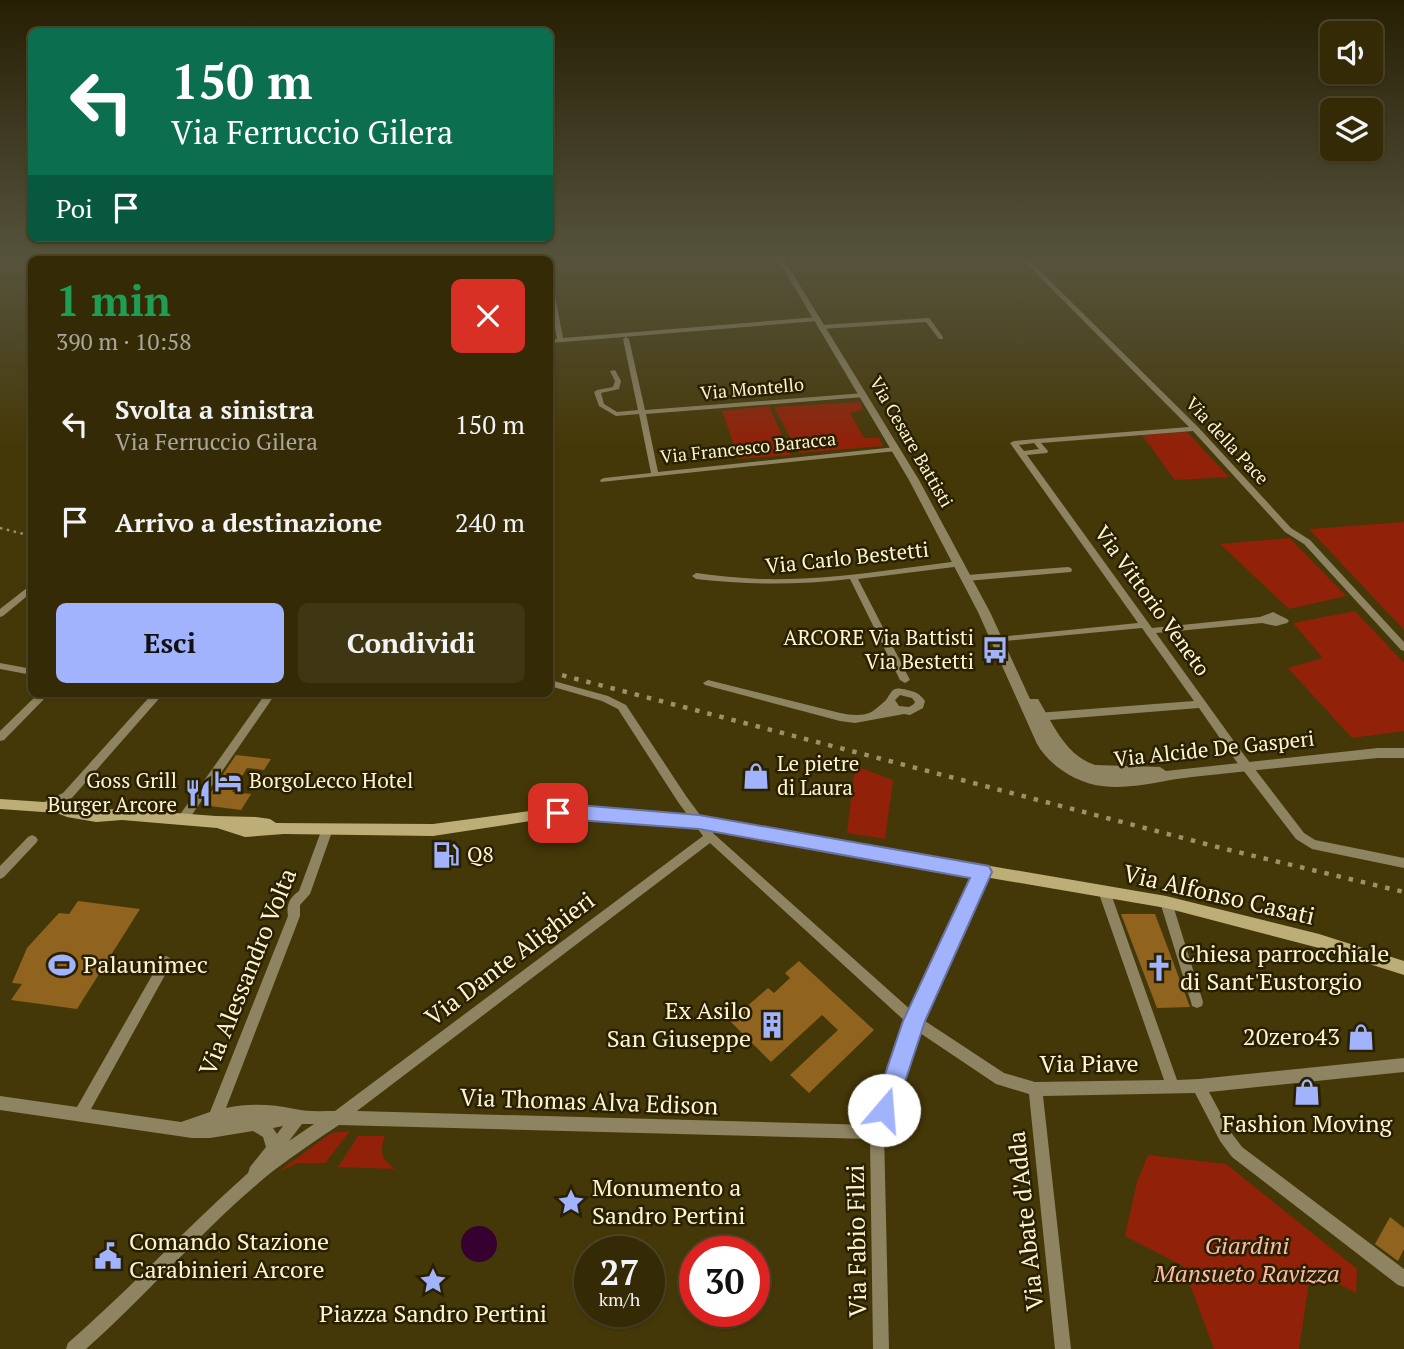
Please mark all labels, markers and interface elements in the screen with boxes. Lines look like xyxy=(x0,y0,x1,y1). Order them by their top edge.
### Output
map controls xyxy=(1320,21,1383,161)
button: sound xyxy=(1320,21,1383,84)
text: 150 m xyxy=(171,48,313,113)
icon: left xyxy=(56,56,147,147)
button: layers xyxy=(1320,98,1383,161)
text: Via Ferruccio Gilera xyxy=(171,111,453,153)
icon: arrive xyxy=(107,189,145,227)
text: Poi xyxy=(56,191,93,225)
text: 1 min xyxy=(56,272,171,328)
button: close xyxy=(451,279,525,353)
text: 390 m · 10:58 xyxy=(56,326,191,357)
street label: Via Montello xyxy=(699,372,805,404)
street label: Via Cesare Battisti xyxy=(865,372,959,511)
street label: Via della Pace xyxy=(1181,391,1275,489)
text: Svolta a sinistra xyxy=(115,392,314,426)
icon: left xyxy=(56,405,94,443)
text: 150 m xyxy=(455,407,525,441)
text: Via Ferruccio Gilera xyxy=(115,426,318,457)
street label: Via Francesco Baracca xyxy=(659,426,837,468)
icon: arrive xyxy=(56,503,94,541)
text: Arrivo a destinazione xyxy=(115,505,382,539)
text: 240 m xyxy=(455,505,525,539)
street label: Via Vittorio Veneto xyxy=(1089,520,1217,681)
street label: Via Carlo Bestetti xyxy=(764,534,930,580)
button: Esci xyxy=(56,603,284,683)
button: Condividi xyxy=(298,603,525,683)
place label: ARCORE Via Battisti Via Bestetti xyxy=(783,623,974,675)
bus stop icon: ARCORE Via Battisti Via Bestetti xyxy=(980,635,1010,665)
street label: Via Alcide De Gasperi xyxy=(1112,724,1316,772)
place label: Le pietre di Laura xyxy=(777,749,859,801)
shop icon: Le pietre di Laura xyxy=(741,761,771,791)
place label: Goss Grill Burger Arcore xyxy=(48,766,177,818)
hotel icon: BorgoLecco Hotel xyxy=(213,766,243,796)
place label: BorgoLecco Hotel xyxy=(249,766,413,794)
restaurant icon: Goss Grill Burger Arcore xyxy=(183,778,213,808)
pin xyxy=(528,783,588,843)
icon: arrive xyxy=(539,794,577,832)
fuel station icon: Q8 xyxy=(431,840,461,870)
place label: Q8 xyxy=(467,840,494,868)
street label: Via Alfonso Casati xyxy=(1120,856,1318,932)
street label: Via Alessandro Volta xyxy=(191,863,303,1080)
street label: Via Dante Alighieri xyxy=(418,884,601,1033)
place label: Chiesa parrocchiale di Sant'Eustorgio xyxy=(1180,937,1389,997)
place label: Palaunimec xyxy=(83,948,208,980)
sports icon: Palaunimec xyxy=(47,950,77,980)
church icon: Chiesa parrocchiale di Sant'Eustorgio xyxy=(1144,953,1174,983)
place label: Ex Asilo San Giuseppe xyxy=(607,994,751,1054)
building icon: Ex Asilo San Giuseppe xyxy=(757,1010,787,1040)
place label: 20zero43 xyxy=(1243,1020,1340,1052)
shop icon: 20zero43 xyxy=(1346,1022,1376,1052)
street label: Via Piave xyxy=(1039,1047,1139,1079)
position arrow xyxy=(847,1073,921,1147)
shop icon: Fashion Moving xyxy=(1292,1077,1322,1107)
street label: Via Thomas Alva Edison xyxy=(459,1080,719,1122)
place label: Fashion Moving xyxy=(1222,1107,1392,1139)
street label: Via Abate d'Adda xyxy=(1000,1130,1050,1312)
street label: Via Fabio Filzi xyxy=(839,1164,873,1318)
place label: Monumento a Sandro Pertini xyxy=(592,1171,745,1231)
place icon: Monumento a Sandro Pertini xyxy=(556,1187,586,1217)
place label: Comando Stazione Carabinieri Arcore xyxy=(129,1225,329,1285)
park label: Giardini Mansueto Ravizza xyxy=(1153,1229,1340,1289)
speed limit sign: 30 xyxy=(679,1236,770,1327)
public building icon: Comando Stazione Carabinieri Arcore xyxy=(93,1241,123,1271)
text: 27 xyxy=(600,1249,639,1295)
place icon: Piazza Sandro Pertini xyxy=(418,1266,448,1296)
text: km/h xyxy=(599,1287,640,1311)
place label: Piazza Sandro Pertini xyxy=(319,1297,547,1329)

